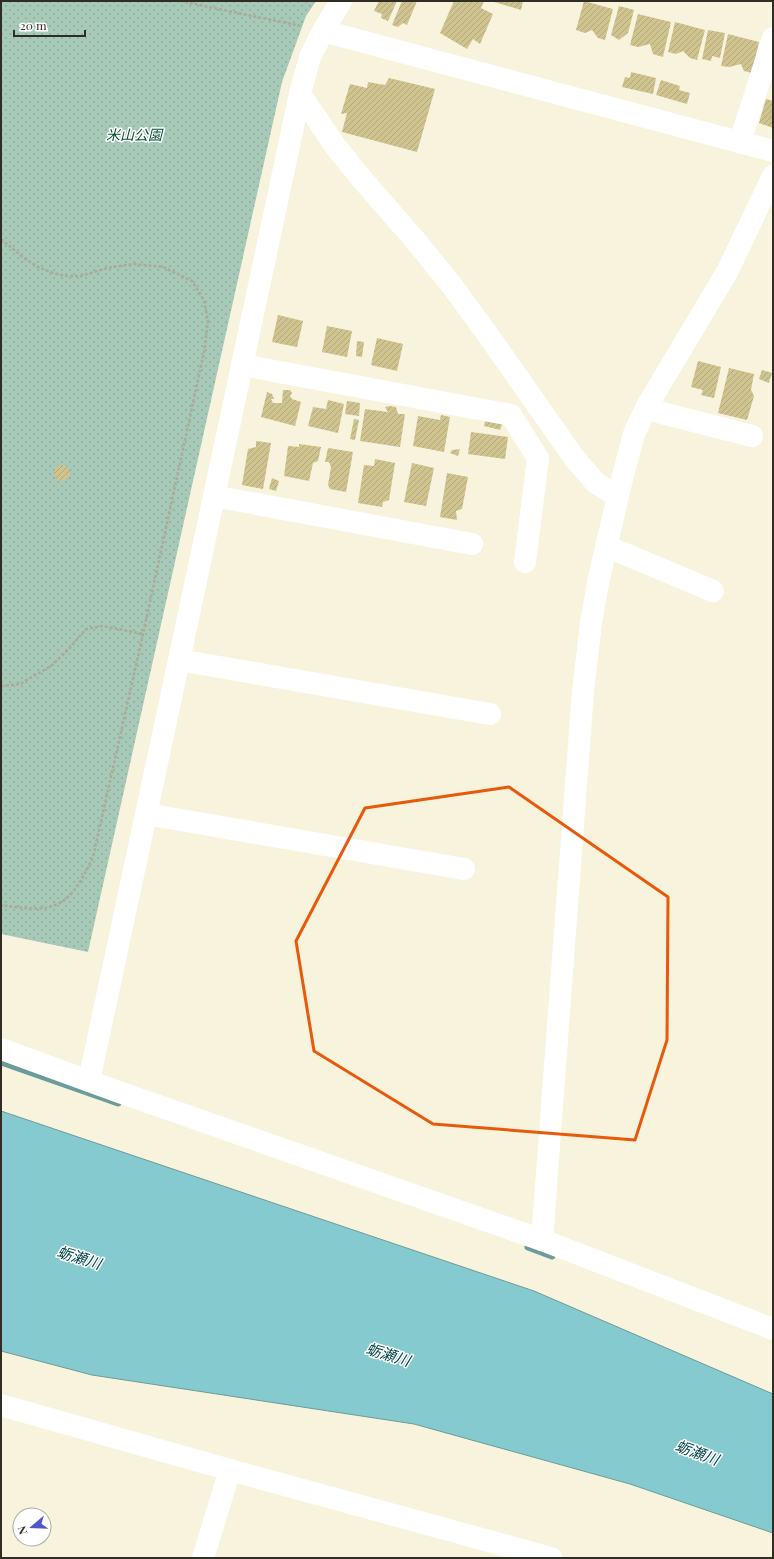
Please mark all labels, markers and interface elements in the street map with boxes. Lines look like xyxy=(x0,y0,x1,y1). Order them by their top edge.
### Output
scale bar xyxy=(14,12,85,38)
text: 20 m xyxy=(20,17,47,33)
park label: 米山公園 xyxy=(106,125,164,144)
water label: 蛎瀬川 xyxy=(55,1241,106,1274)
water label: 蛎瀬川 xyxy=(364,1338,415,1371)
water label: 蛎瀬川 xyxy=(673,1435,724,1470)
north arrow xyxy=(12,1507,52,1547)
text: N xyxy=(14,1524,30,1537)

